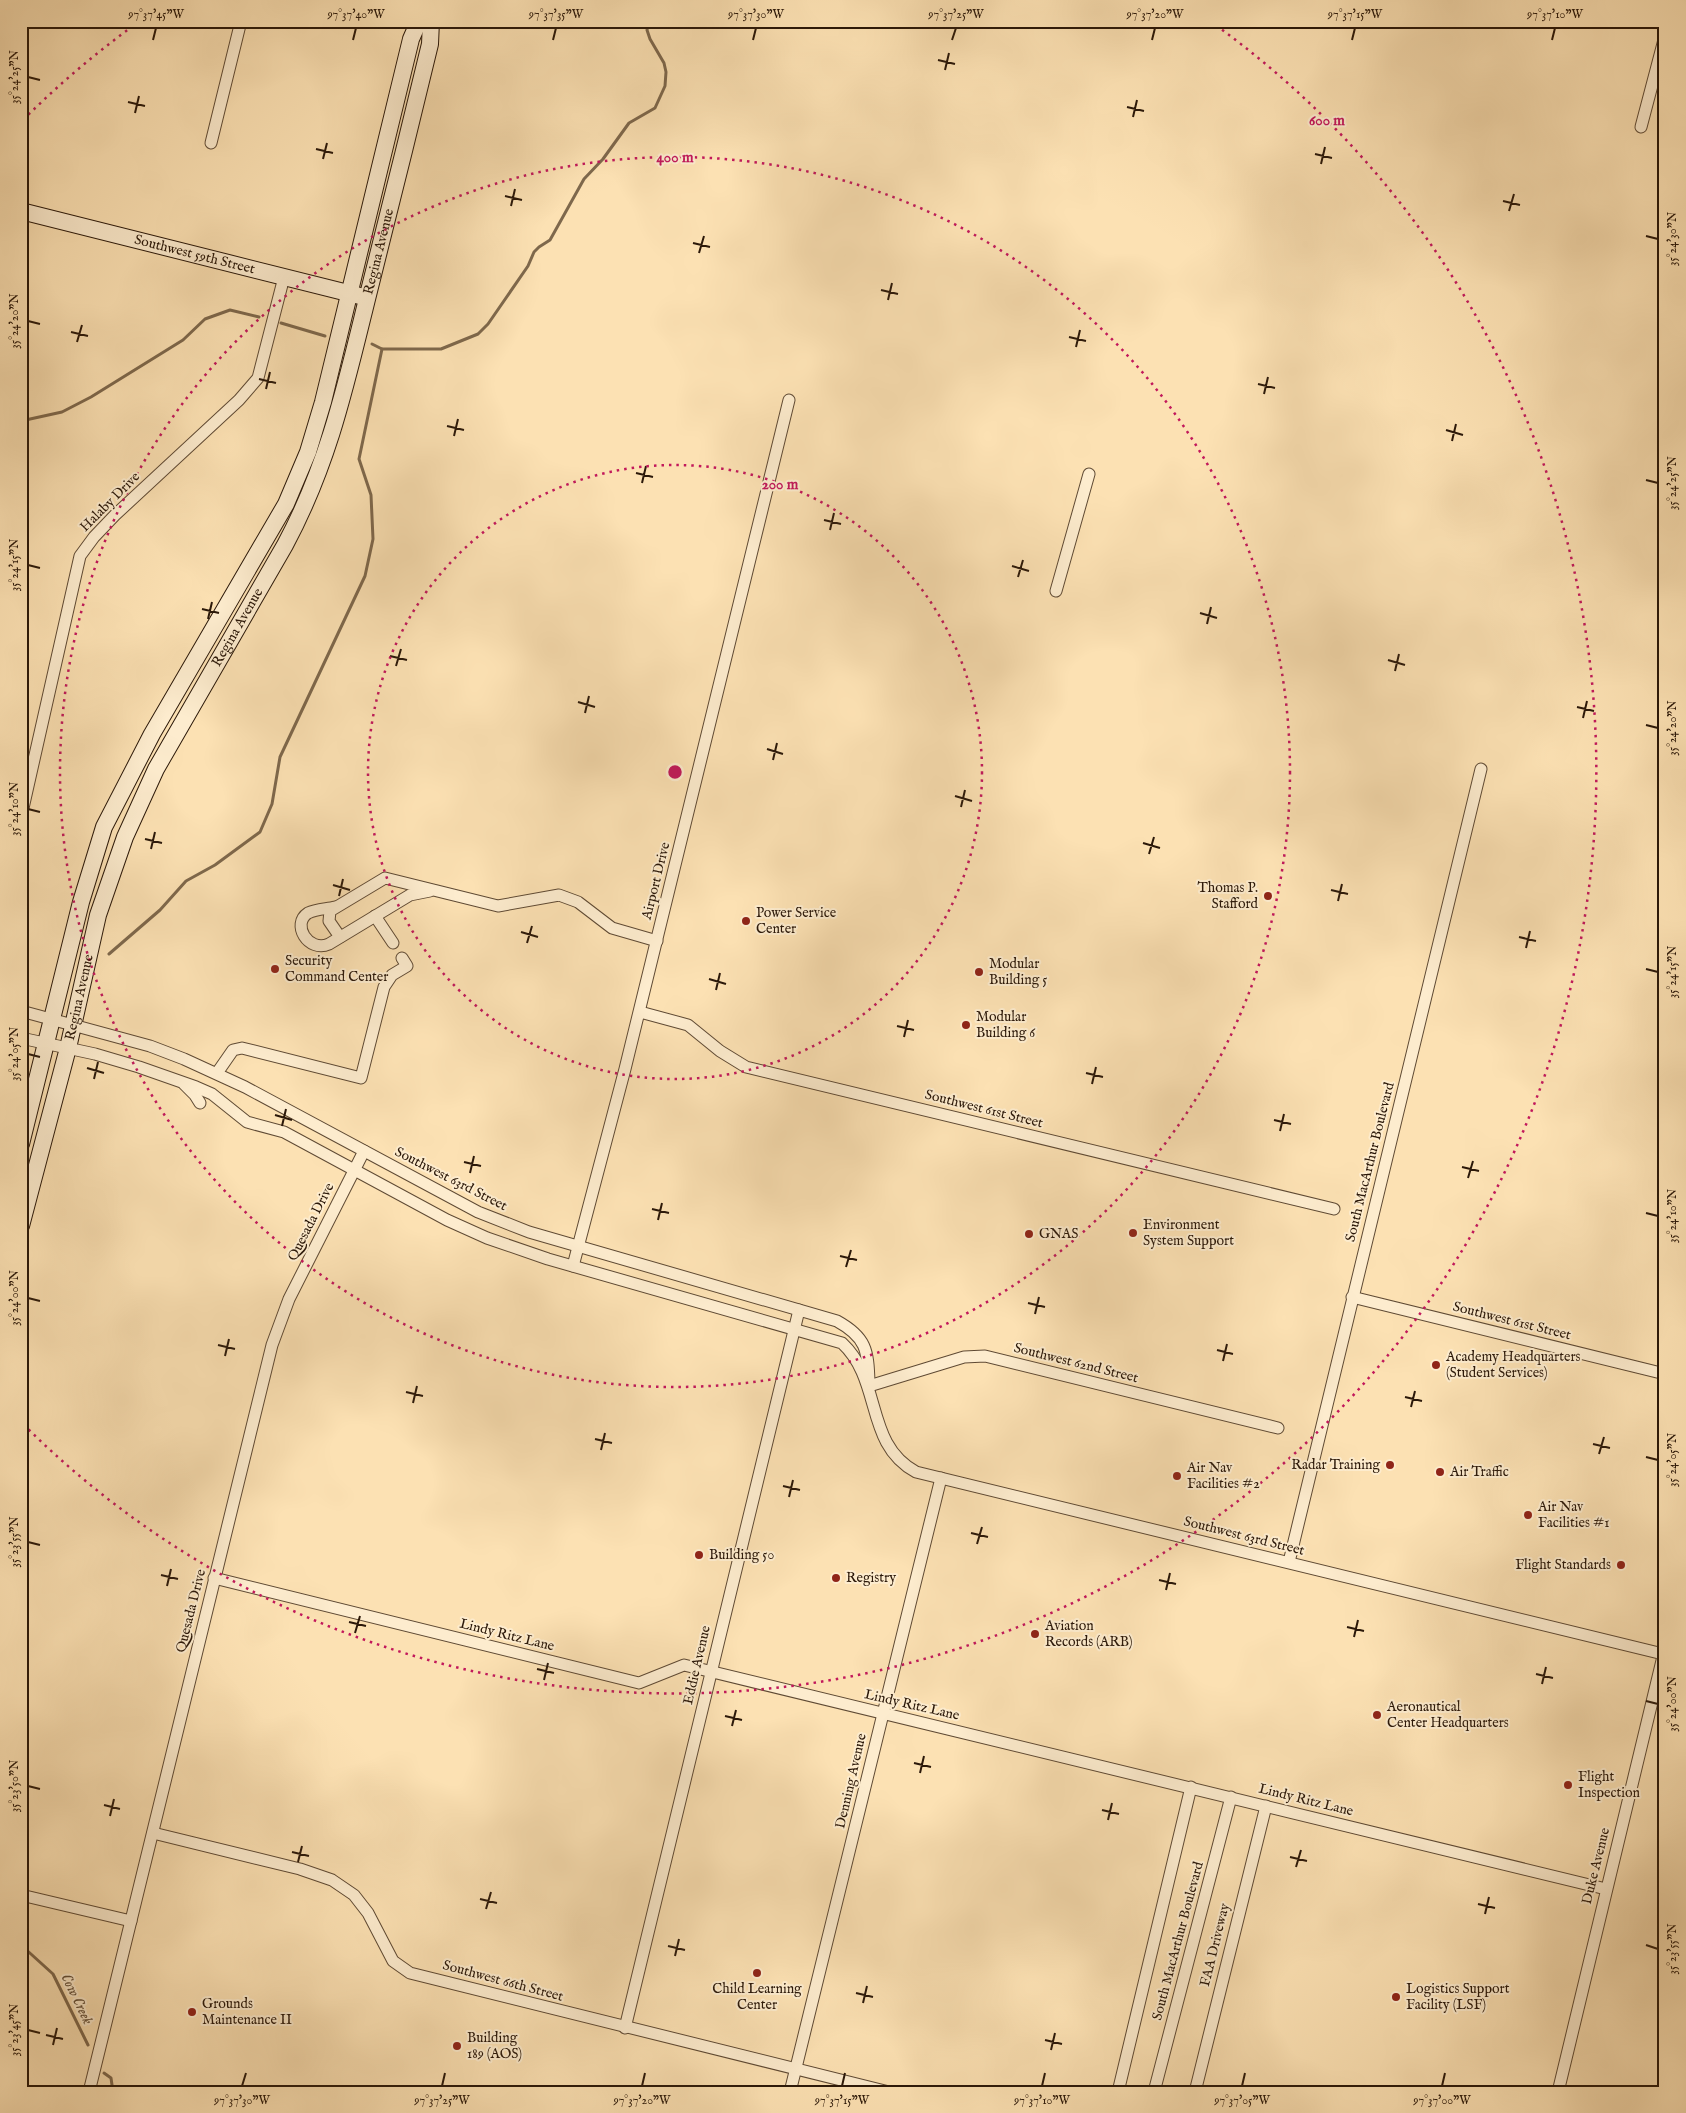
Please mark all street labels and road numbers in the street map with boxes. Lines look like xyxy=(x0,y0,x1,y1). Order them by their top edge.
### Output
street label: Regina Avenue xyxy=(359,206,398,297)
street label: Southwest 59th Street xyxy=(132,231,257,278)
street label: Halaby Drive xyxy=(76,468,144,536)
street label: Regina Avenue xyxy=(208,584,267,670)
street label: Airport Drive xyxy=(637,840,674,923)
street label: Regina Avenue xyxy=(61,952,98,1042)
street label: South MacArthur Boulevard xyxy=(1341,1080,1399,1244)
street label: Southwest 61st Street xyxy=(923,1086,1045,1132)
street label: Southwest 63rd Street xyxy=(392,1143,510,1215)
street label: Quesada Drive xyxy=(284,1179,339,1264)
street label: Southwest 61st Street xyxy=(1451,1298,1573,1344)
street label: Southwest 62nd Street xyxy=(1012,1339,1140,1387)
street label: Southwest 63rd Street xyxy=(1182,1512,1306,1560)
street label: Quesada Drive xyxy=(172,1567,210,1655)
street label: Lindy Ritz Lane xyxy=(458,1615,557,1656)
street label: Eddie Avenue xyxy=(679,1623,715,1706)
street label: Lindy Ritz Lane xyxy=(863,1685,962,1725)
street label: Denning Avenue xyxy=(831,1731,871,1830)
street label: Lindy Ritz Lane xyxy=(1257,1780,1356,1821)
street label: Duke Avenue xyxy=(1578,1825,1614,1906)
street label: South MacArthur Boulevard xyxy=(1148,1859,1208,2022)
street label: FAA Driveway xyxy=(1196,1901,1234,1988)
street label: Southwest 66th Street xyxy=(441,1956,566,2006)

